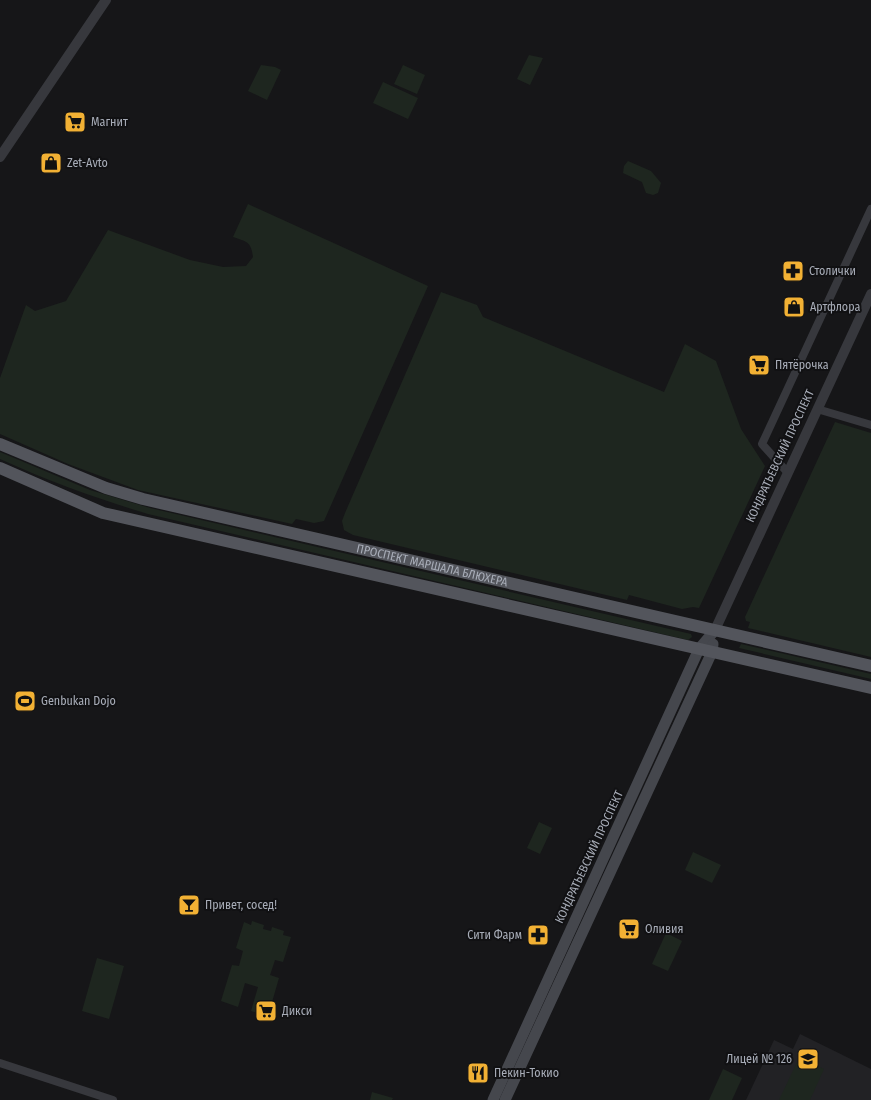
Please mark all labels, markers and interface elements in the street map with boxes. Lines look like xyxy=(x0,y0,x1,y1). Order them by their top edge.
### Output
supermarket icon: Магнит xyxy=(63,110,87,134)
place label: Магнит xyxy=(91,115,128,129)
shop icon: Zet-Avto xyxy=(39,151,63,175)
place label: Zet-Avto xyxy=(67,156,108,170)
pharmacy icon: Столички xyxy=(781,259,805,283)
place label: Столички xyxy=(809,264,856,278)
shop icon: Артфлора xyxy=(782,295,806,319)
place label: Артфлора xyxy=(810,300,860,314)
supermarket icon: Пятёрочка xyxy=(747,353,771,377)
place label: Пятёрочка xyxy=(775,358,829,372)
street label: КОНДРАТЬЕВСКИЙ ПРОСПЕКТ xyxy=(742,387,817,525)
street label: ПРОСПЕКТ МАРШАЛА БЛЮХЕРА xyxy=(355,541,510,590)
sports icon: Genbukan Dojo xyxy=(13,689,37,713)
place label: Genbukan Dojo xyxy=(41,694,116,708)
street label: КОНДРАТЬЕВСКИЙ ПРОСПЕКТ xyxy=(551,788,626,926)
bar icon: Привет, сосед! xyxy=(177,893,201,917)
place label: Привет, сосед! xyxy=(205,898,277,912)
supermarket icon: Оливия xyxy=(617,917,641,941)
place label: Оливия xyxy=(645,922,683,936)
pharmacy icon: Сити Фарм xyxy=(526,923,550,947)
place label: Сити Фарм xyxy=(467,928,522,942)
supermarket icon: Дикси xyxy=(254,999,278,1023)
place label: Дикси xyxy=(281,1004,312,1018)
school or university icon: Лицей № 126 xyxy=(796,1047,820,1071)
place label: Лицей № 126 xyxy=(726,1052,792,1066)
restaurant icon: Пекин-Токио xyxy=(466,1061,490,1085)
place label: Пекин-Токио xyxy=(494,1066,559,1080)

